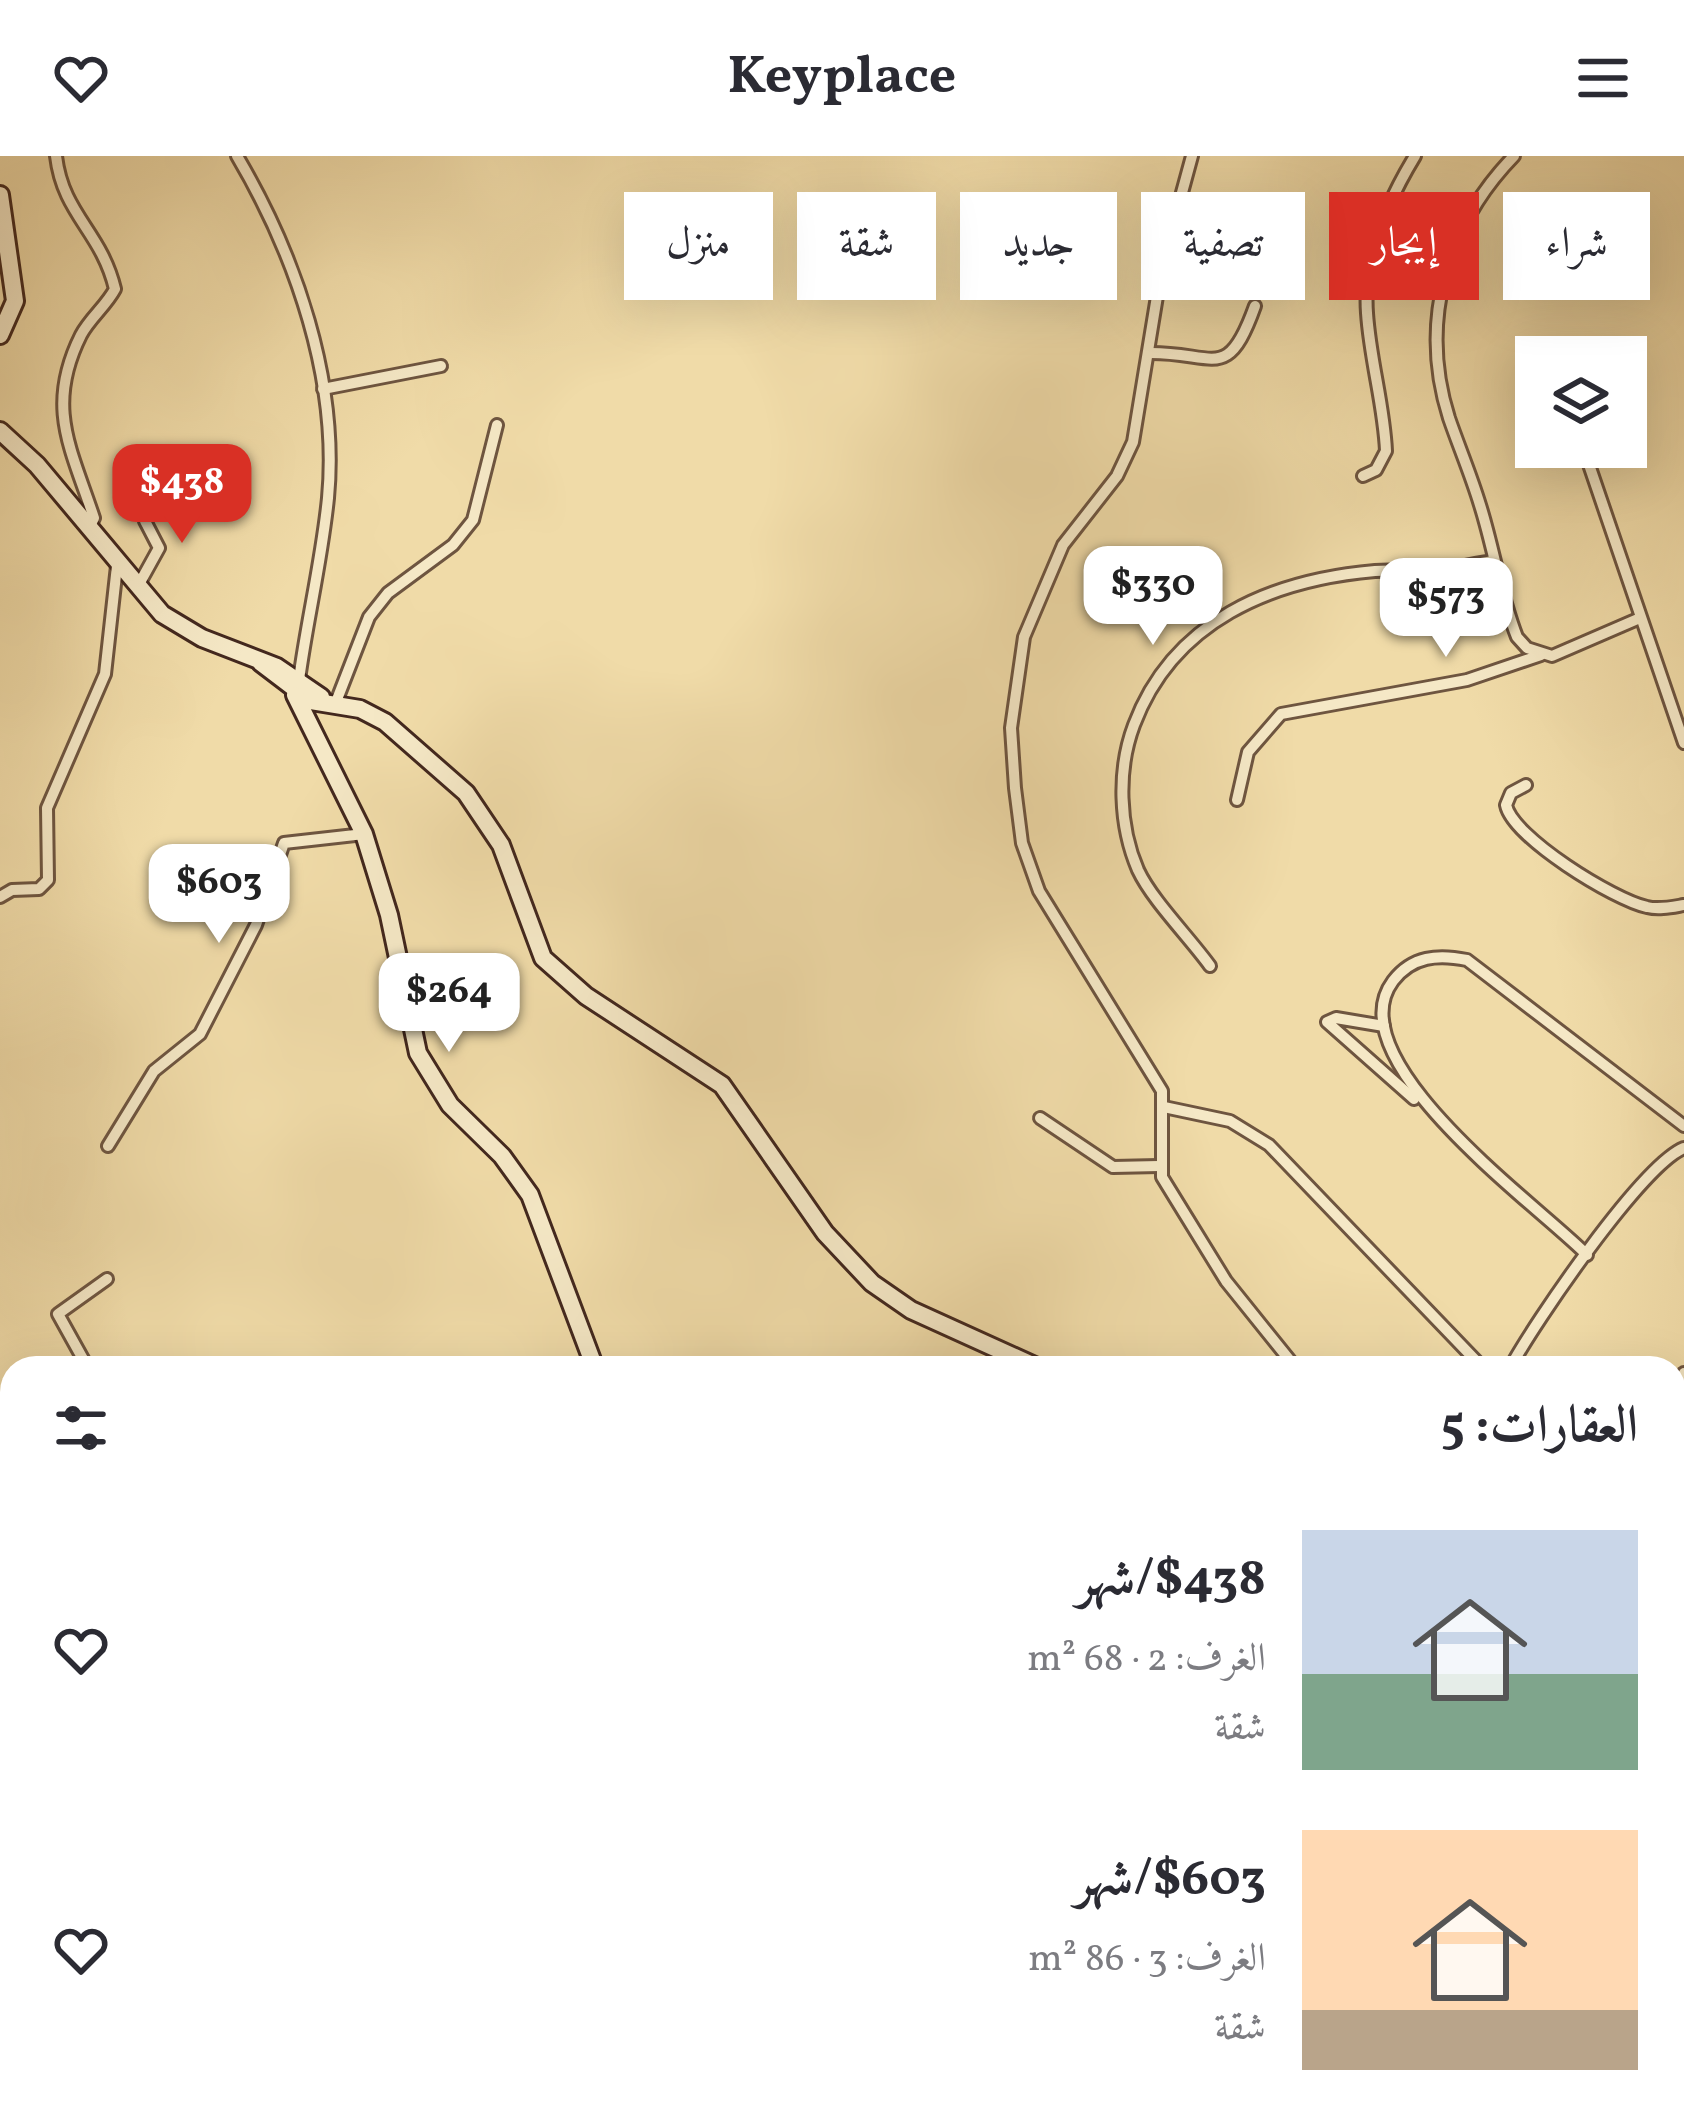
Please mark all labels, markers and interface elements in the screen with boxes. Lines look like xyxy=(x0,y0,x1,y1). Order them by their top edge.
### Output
text: Keyplace xyxy=(728,41,956,116)
icon: heart xyxy=(48,45,114,111)
icon: menu xyxy=(1570,45,1636,111)
chip: منزل xyxy=(624,192,773,300)
chip: شقة xyxy=(797,192,936,300)
chip: جديد xyxy=(960,192,1117,300)
chip: تصفية xyxy=(1141,192,1305,300)
chip: إيجار xyxy=(1329,192,1479,300)
chip: شراء xyxy=(1503,192,1650,300)
map controls xyxy=(1515,336,1647,468)
button: layers xyxy=(1515,336,1647,468)
pin: $438 xyxy=(111,444,253,546)
text: $438 xyxy=(139,456,225,510)
pin: $330 xyxy=(1082,546,1224,648)
text: $330 xyxy=(1111,558,1195,612)
pin: $573 xyxy=(1375,558,1517,660)
text: $573 xyxy=(1407,570,1485,624)
pin: $603 xyxy=(148,844,290,946)
text: $603 xyxy=(176,856,262,910)
pin: $264 xyxy=(378,953,520,1055)
text: $264 xyxy=(406,965,492,1019)
text: العقارات: 5 xyxy=(1441,1392,1638,1463)
icon: filters xyxy=(48,1395,114,1461)
text: $438/شهر xyxy=(1077,1545,1266,1616)
icon: home xyxy=(1398,1578,1542,1722)
icon: heart xyxy=(48,1617,114,1683)
text: الغرف: 2 · 68 m² xyxy=(1027,1633,1266,1687)
text: شقة xyxy=(1214,1702,1266,1756)
text: $603/شهر xyxy=(1075,1845,1266,1916)
icon: home xyxy=(1398,1878,1542,2022)
icon: heart xyxy=(48,1917,114,1983)
text: الغرف: 3 · 86 m² xyxy=(1028,1933,1266,1987)
text: شقة xyxy=(1214,2002,1266,2056)

